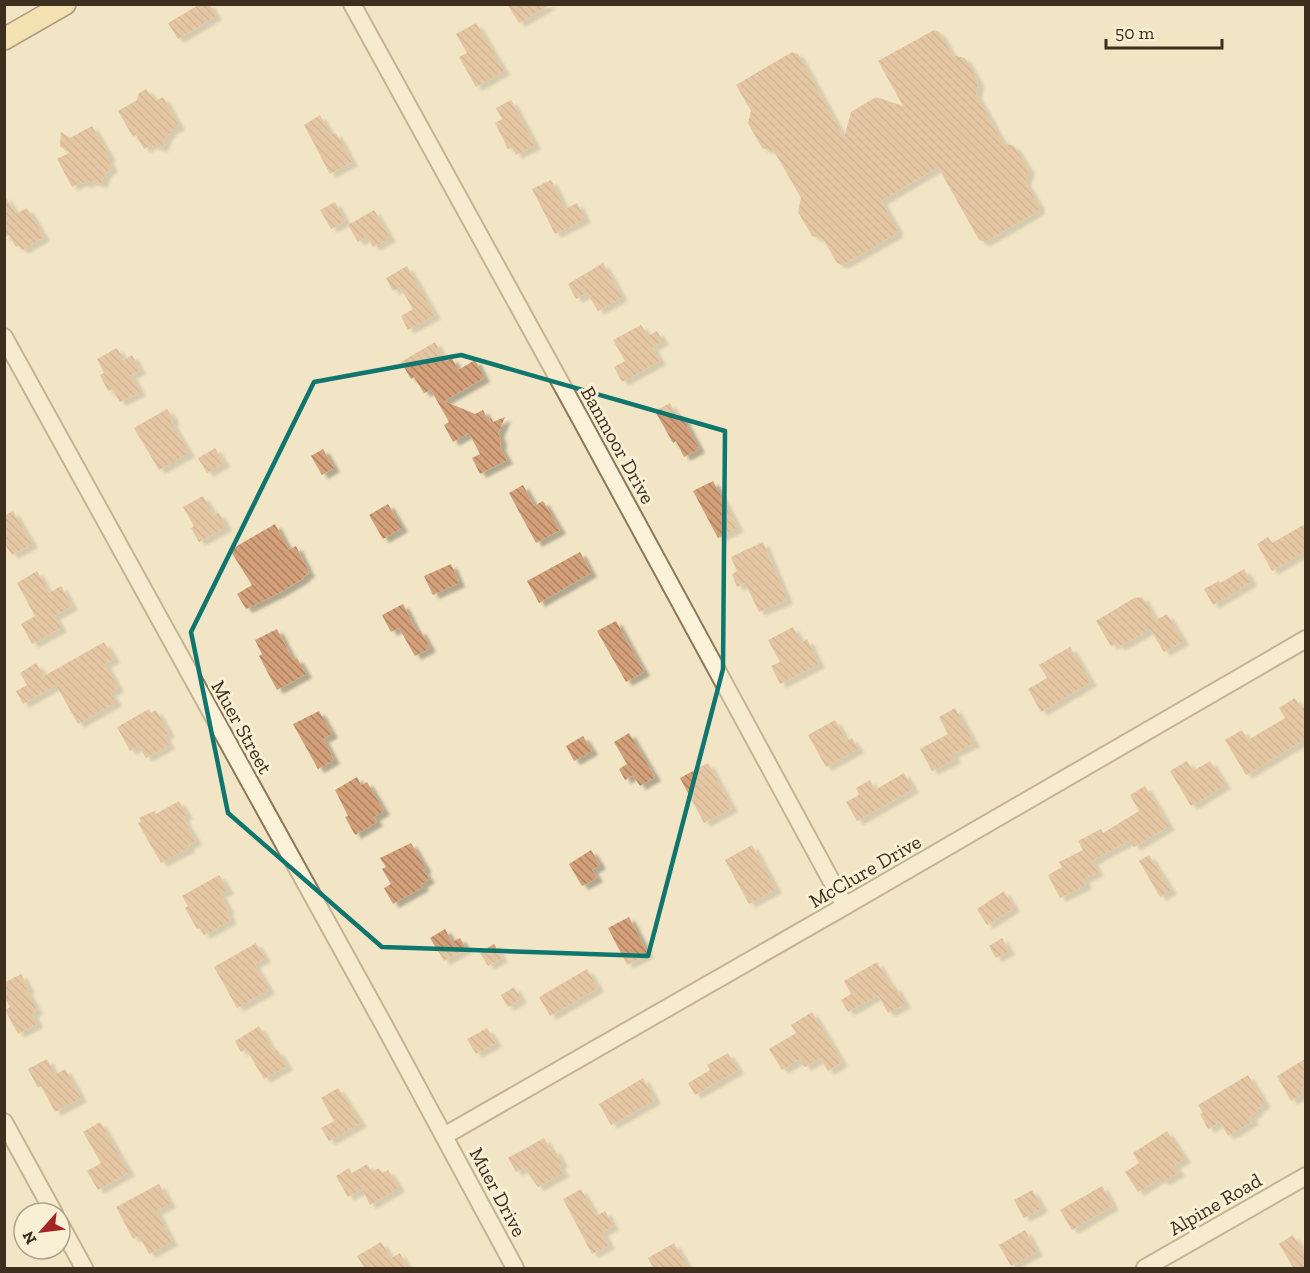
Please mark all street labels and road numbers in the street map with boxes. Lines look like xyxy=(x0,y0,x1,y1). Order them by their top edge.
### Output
street label: Banmoor Drive xyxy=(576,382,660,508)
street label: Muer Street xyxy=(206,676,278,778)
street label: McClure Drive xyxy=(805,829,925,913)
street label: Muer Drive xyxy=(465,1143,531,1241)
street label: Alpine Road xyxy=(1164,1168,1266,1240)

